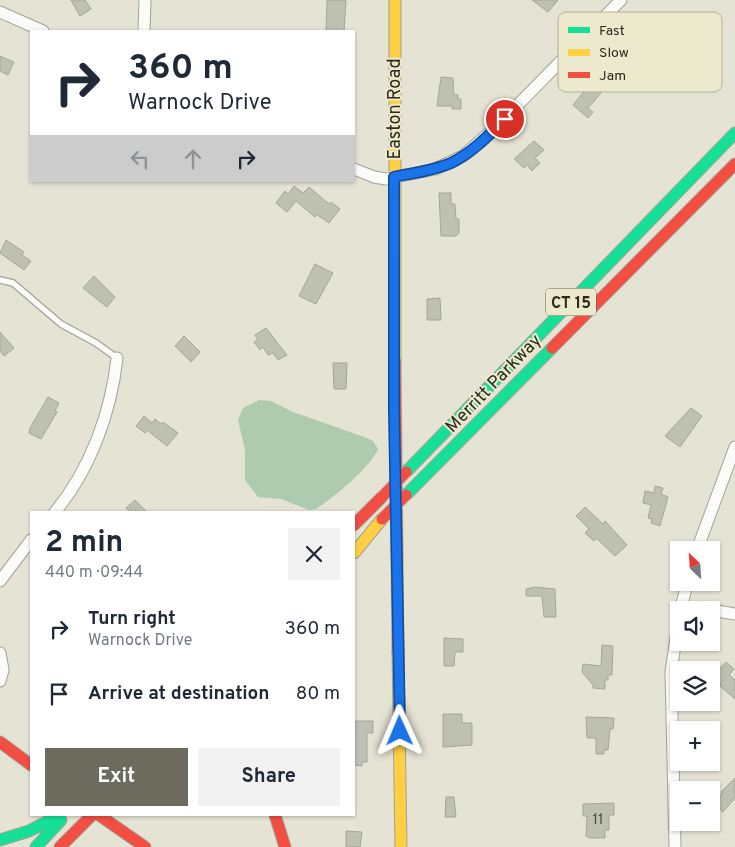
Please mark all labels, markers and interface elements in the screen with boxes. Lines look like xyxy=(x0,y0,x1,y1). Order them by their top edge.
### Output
legend xyxy=(558,12,722,92)
text: Fast xyxy=(599,23,625,40)
text: Slow xyxy=(599,45,629,62)
text: 360 m xyxy=(128,47,233,91)
icon: right xyxy=(45,50,110,115)
street label: Easton Road xyxy=(384,58,407,160)
text: Jam xyxy=(599,68,626,85)
text: Warnock Drive xyxy=(128,90,272,117)
pin xyxy=(484,98,526,140)
icon: arrive xyxy=(491,105,519,133)
icon: left xyxy=(126,145,154,173)
icon: ahead xyxy=(179,145,207,173)
icon: right xyxy=(232,145,260,173)
road number: CT 15 xyxy=(546,288,596,316)
street label: Merritt Parkway xyxy=(441,330,547,438)
text: 2 min xyxy=(45,525,123,562)
button: close xyxy=(288,528,340,580)
north arrow xyxy=(670,541,720,591)
map controls xyxy=(670,541,720,831)
text: 440 m · 09:44 xyxy=(45,563,143,583)
button: sound xyxy=(670,601,720,651)
text: Turn right xyxy=(88,607,176,631)
icon: right xyxy=(45,615,73,643)
text: 360 m xyxy=(284,617,340,641)
text: Warnock Drive xyxy=(88,631,192,651)
button: layers xyxy=(670,661,720,711)
icon: arrive xyxy=(45,680,73,708)
text: Arrive at destination xyxy=(88,682,269,706)
text: 80 m xyxy=(296,682,340,706)
position arrow xyxy=(373,704,425,756)
button: + xyxy=(670,721,720,771)
button: Exit xyxy=(45,748,188,806)
button: Share xyxy=(198,748,340,806)
button: − xyxy=(670,781,720,831)
house number: 11 xyxy=(592,811,604,830)

